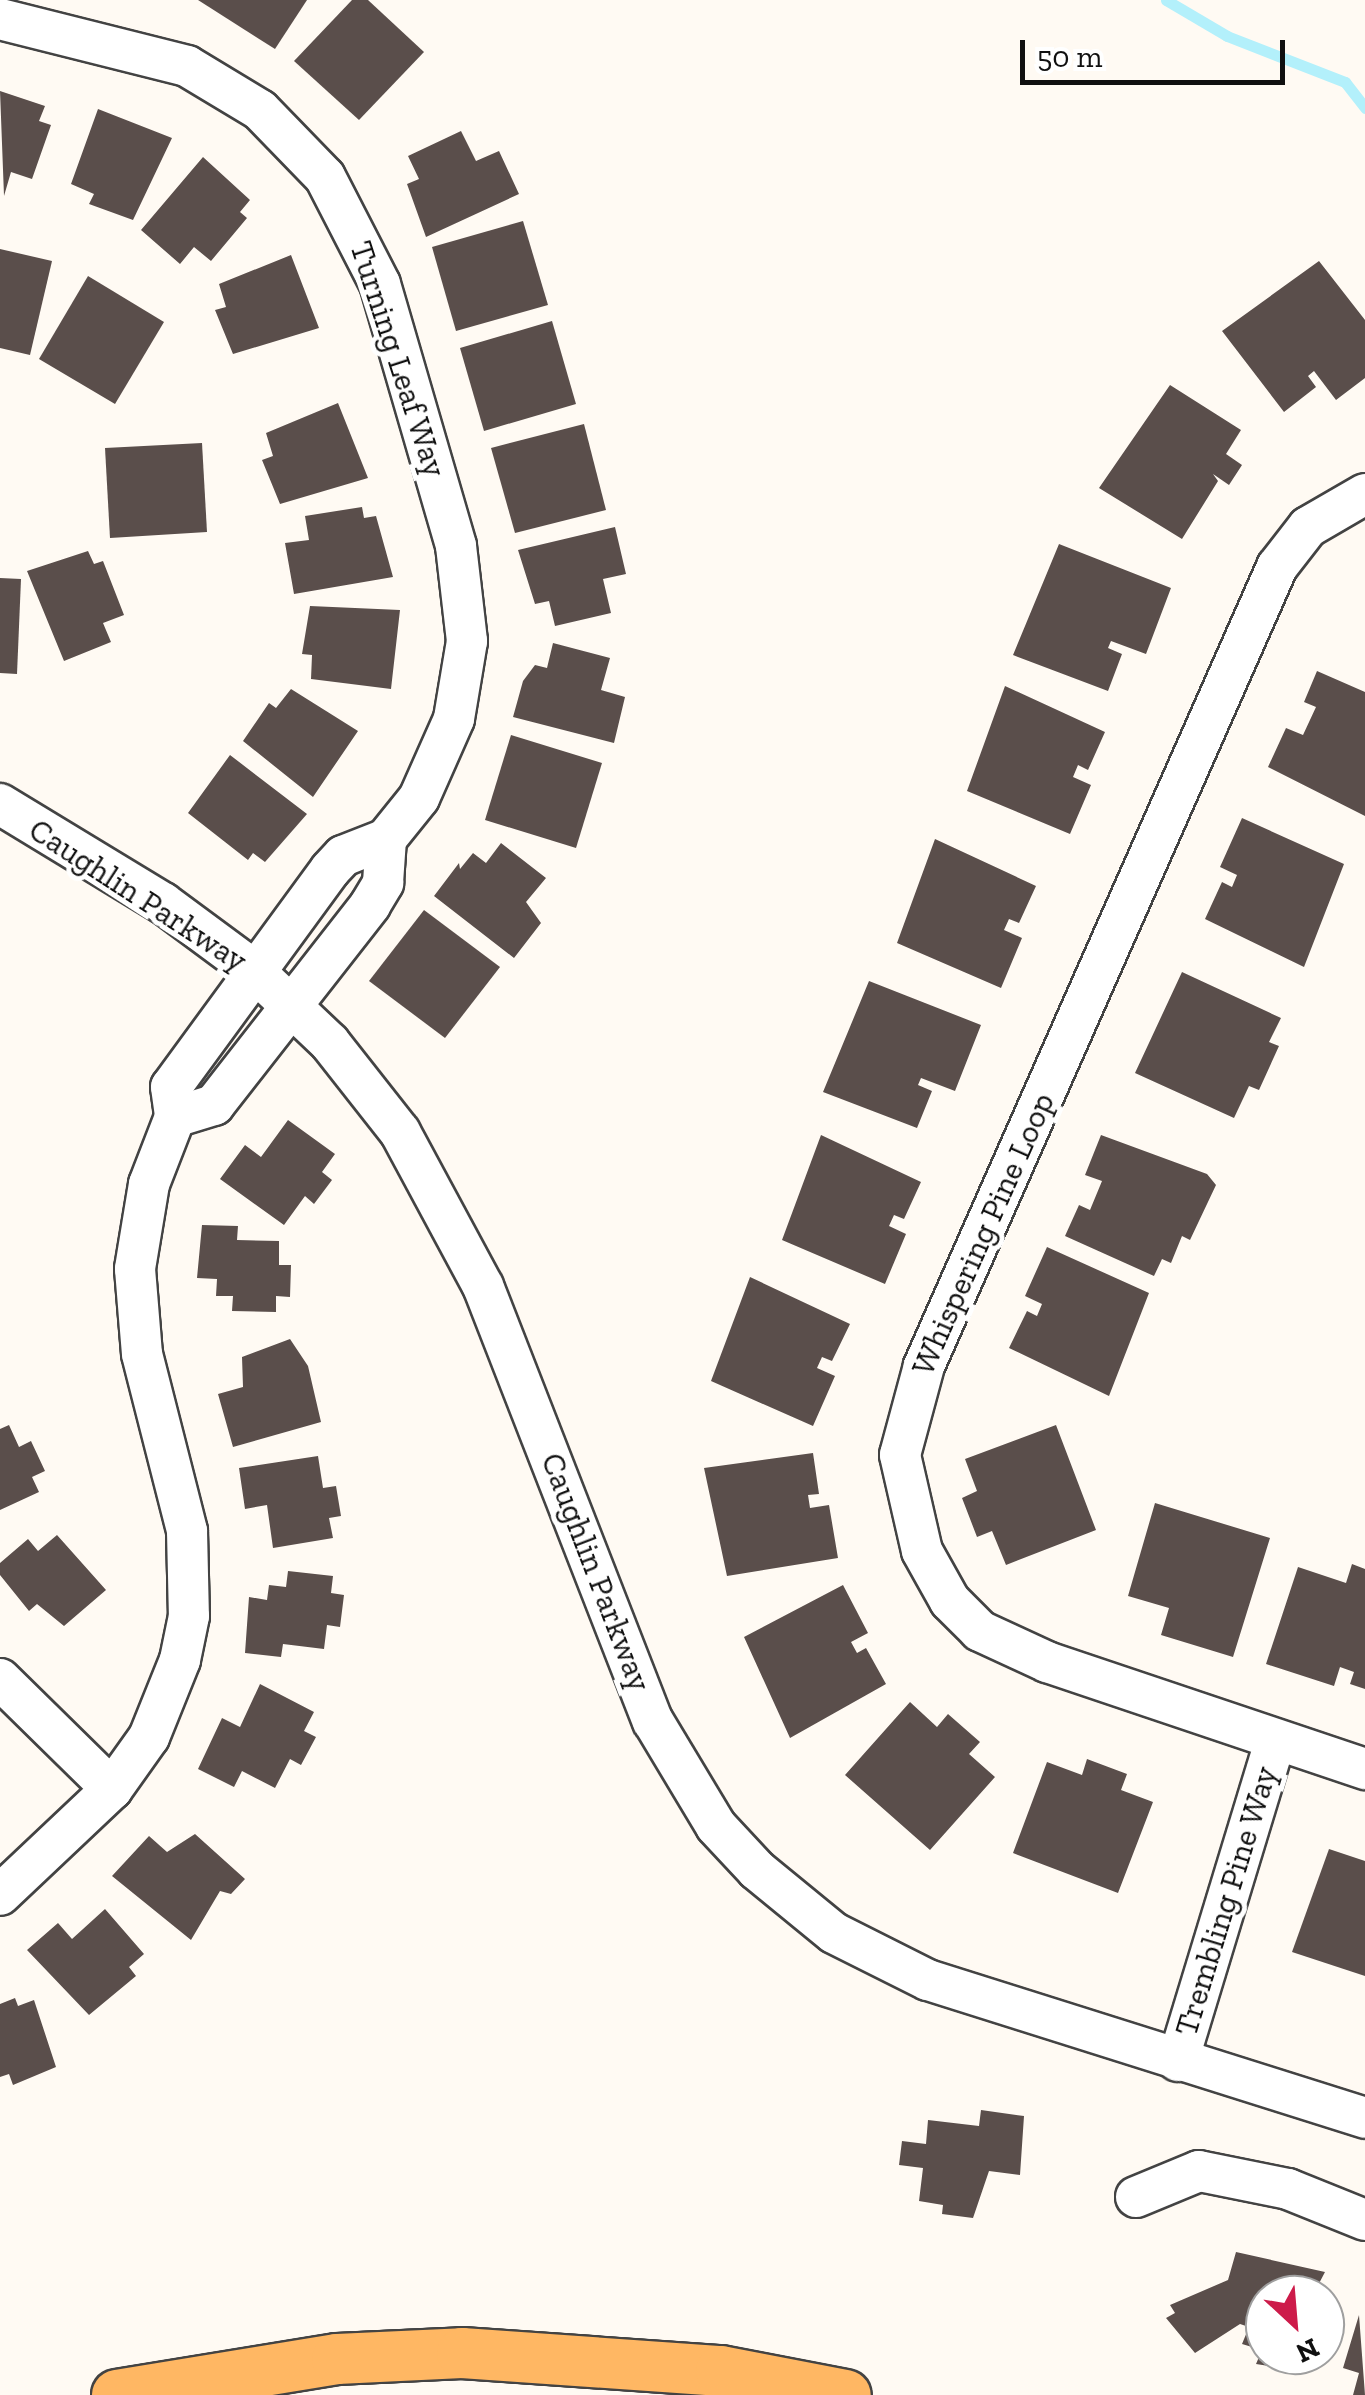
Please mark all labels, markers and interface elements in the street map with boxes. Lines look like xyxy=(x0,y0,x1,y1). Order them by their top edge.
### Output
scale bar xyxy=(1025,20,1290,82)
text: 50 m xyxy=(1037,39,1102,75)
street label: Turning Leaf Way xyxy=(342,236,454,482)
street label: Caughlin Parkway xyxy=(22,810,254,980)
street label: Whispering Pine Loop xyxy=(903,1087,1063,1381)
street label: Caughlin Parkway xyxy=(533,1448,659,1696)
street label: Trembling Pine Way xyxy=(1167,1761,1285,2041)
north arrow xyxy=(1245,2275,1345,2375)
text: N xyxy=(1291,2331,1324,2370)

